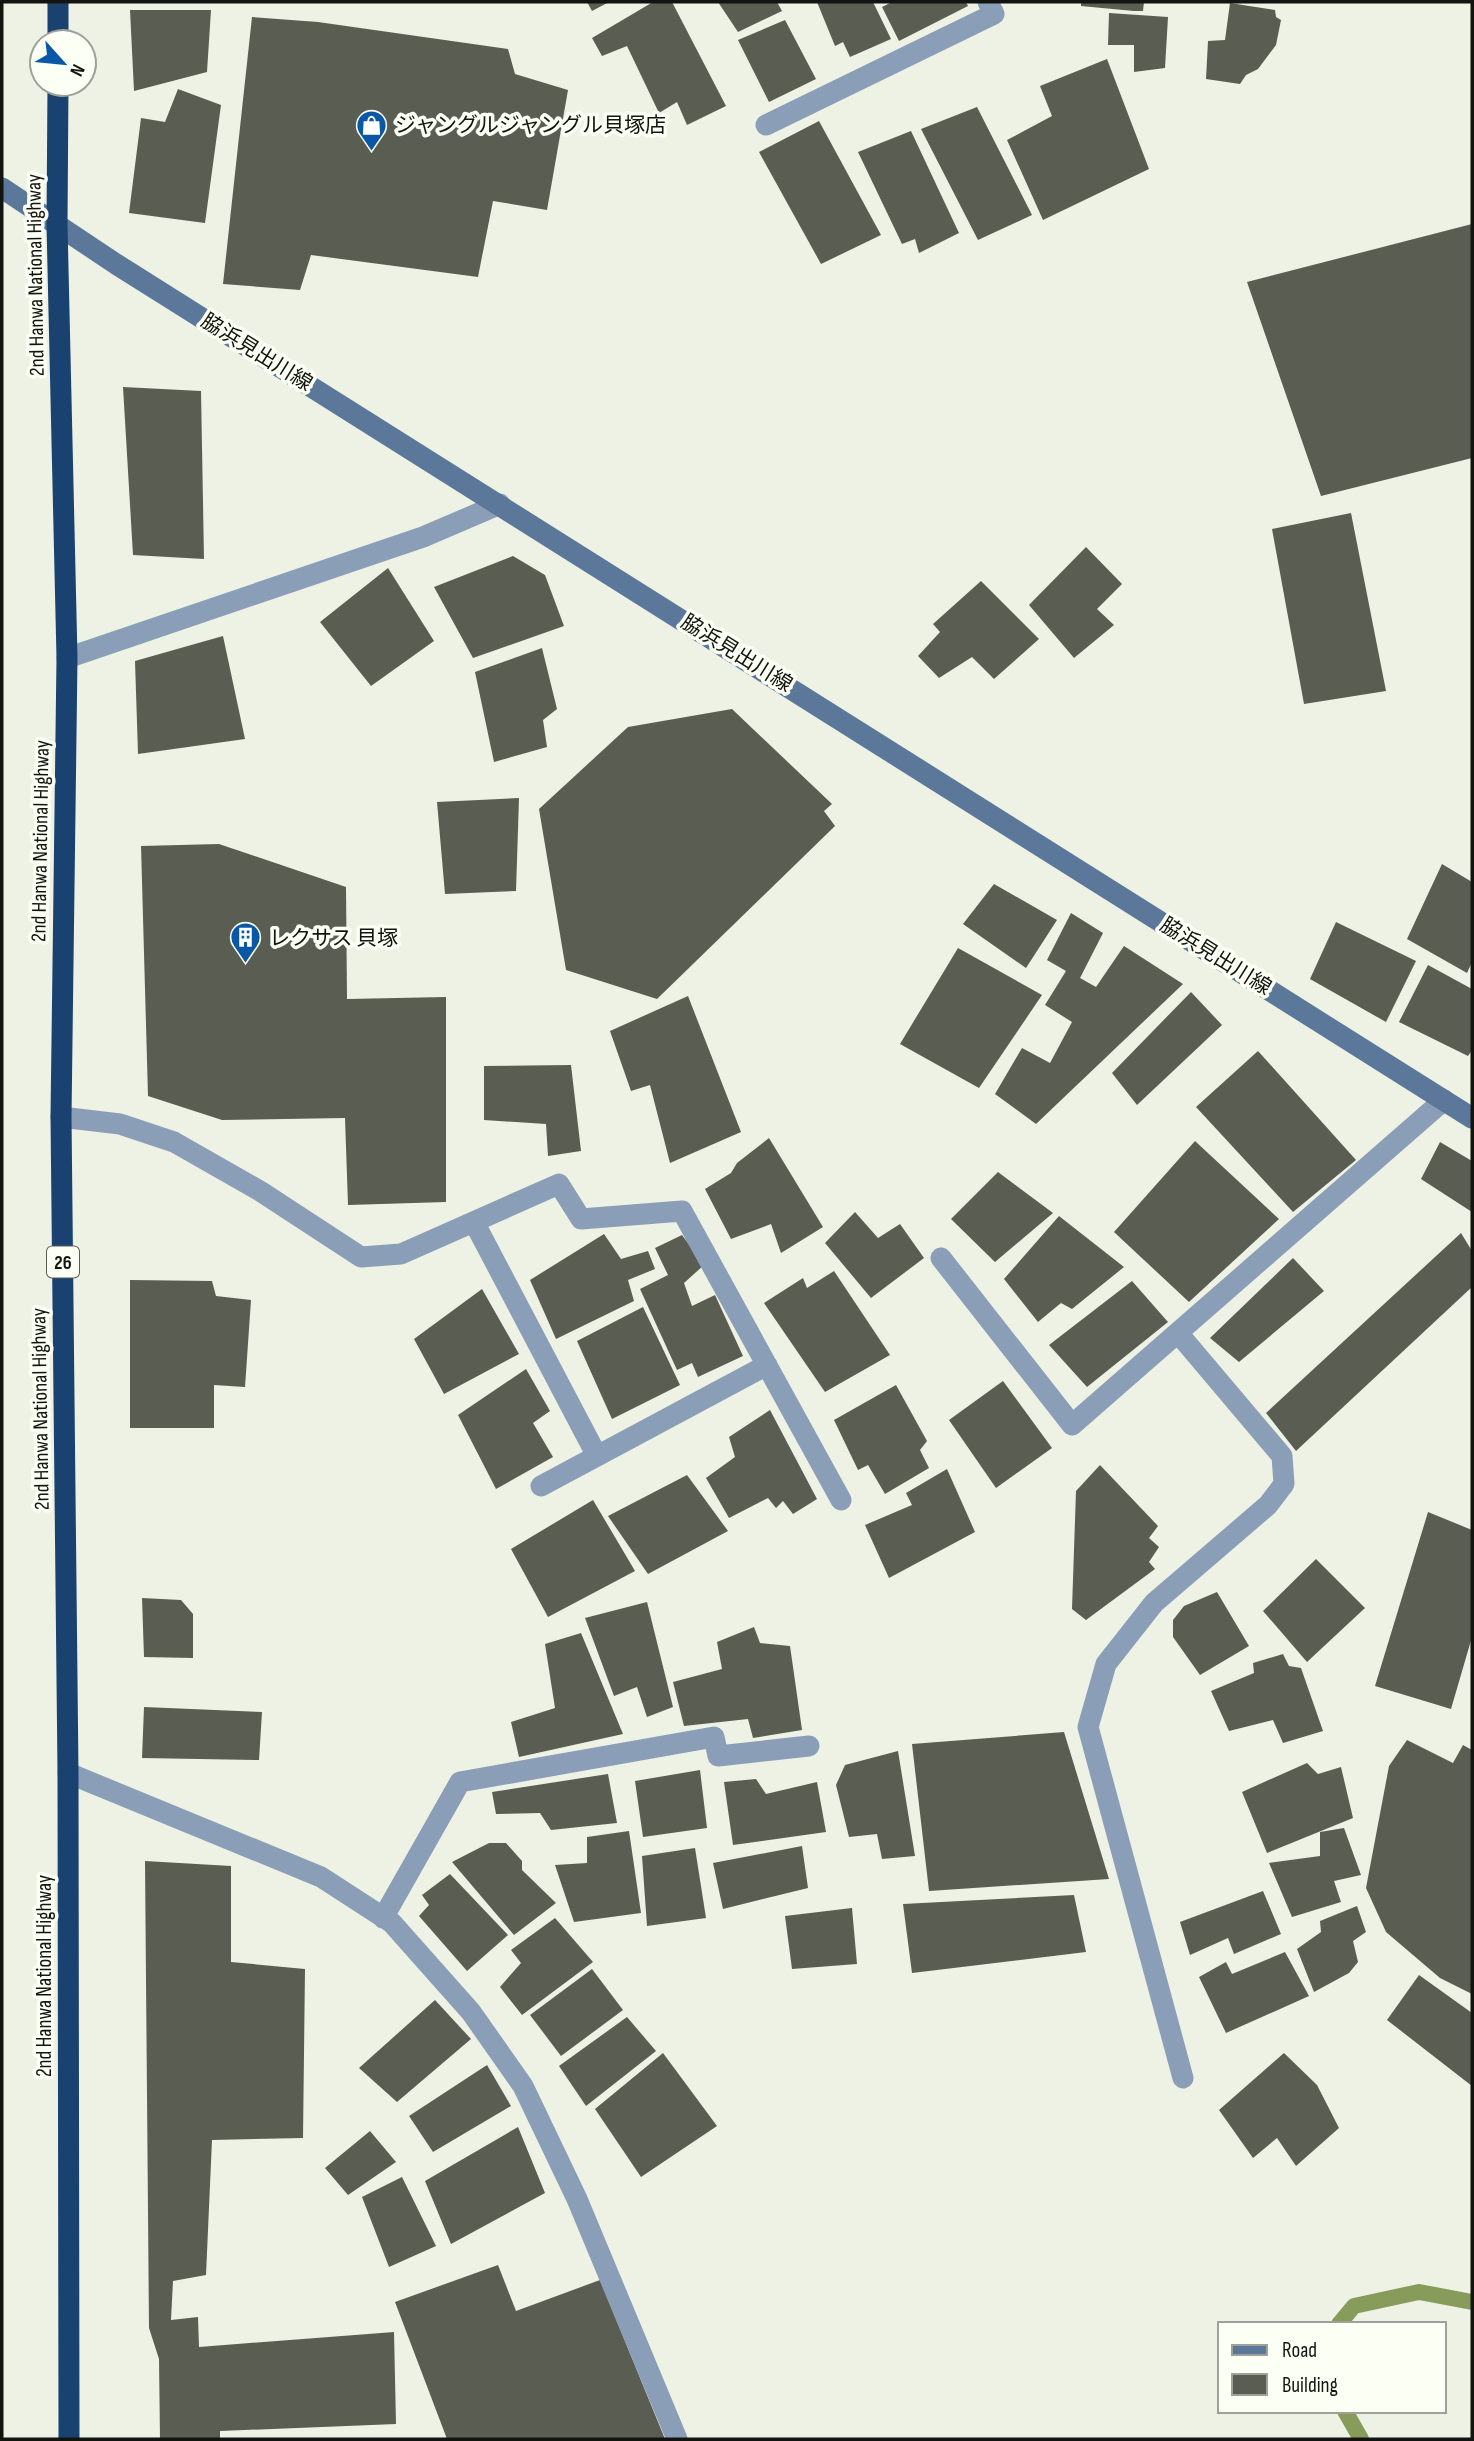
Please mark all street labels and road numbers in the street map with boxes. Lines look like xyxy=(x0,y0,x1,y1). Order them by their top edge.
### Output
street label: 2nd Hanwa National Highway xyxy=(21,174,50,376)
street label: 脇浜見出川線 xyxy=(197,308,317,396)
street label: 脇浜見出川線 xyxy=(677,609,797,697)
street label: 2nd Hanwa National Highway xyxy=(26,740,55,942)
street label: 脇浜見出川線 xyxy=(1156,912,1276,1000)
road number: 26 xyxy=(47,1246,79,1278)
street label: 2nd Hanwa National Highway xyxy=(26,1308,55,1510)
street label: 2nd Hanwa National Highway xyxy=(32,1875,57,2077)

